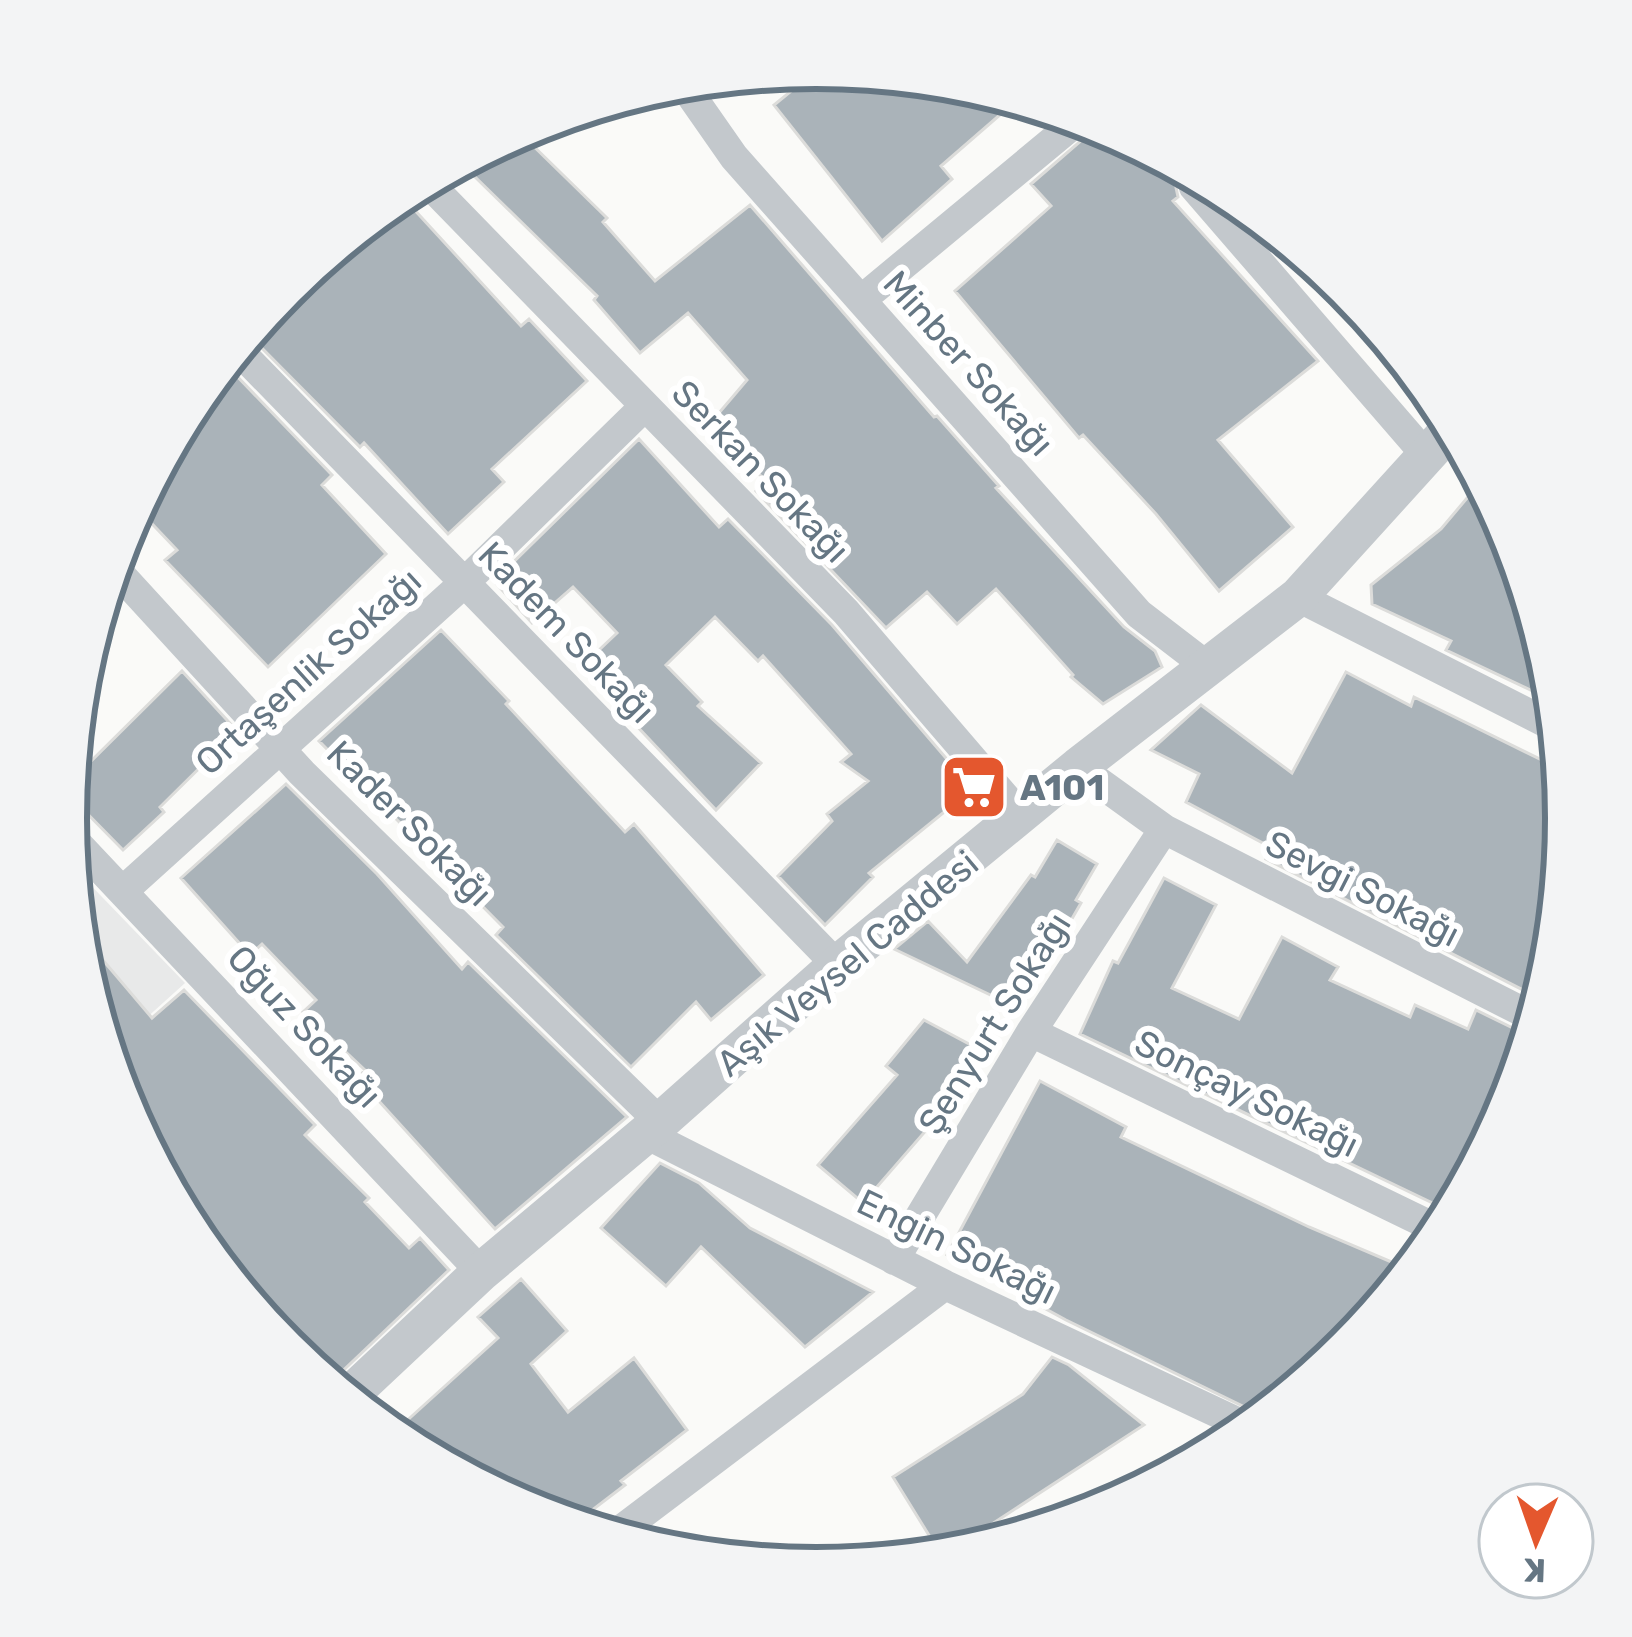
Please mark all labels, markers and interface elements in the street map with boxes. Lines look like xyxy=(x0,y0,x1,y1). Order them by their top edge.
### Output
street label: Minber Sokağı xyxy=(874,262,1063,465)
street label: Serkan Sokağı xyxy=(663,371,858,571)
street label: Kadem Sokağı xyxy=(470,533,664,732)
street label: Ortaşenlik Sokağı xyxy=(187,559,430,784)
street label: Kader Sokağı xyxy=(318,732,501,915)
supermarket icon: A101 xyxy=(939,752,1009,822)
place label: A101 xyxy=(1020,766,1105,809)
street label: Sevgi Sokağı xyxy=(1259,821,1467,956)
street label: Aşık Veysel Caddesi xyxy=(708,842,987,1085)
street label: Şenyurt Sokağı xyxy=(909,904,1080,1142)
street label: Oğuz Sokağı xyxy=(219,936,391,1116)
street label: Sonçay Sokağı xyxy=(1128,1021,1366,1166)
street label: Engin Sokağı xyxy=(850,1180,1063,1313)
north arrow xyxy=(1476,1481,1596,1601)
text: K xyxy=(1523,1551,1547,1590)

